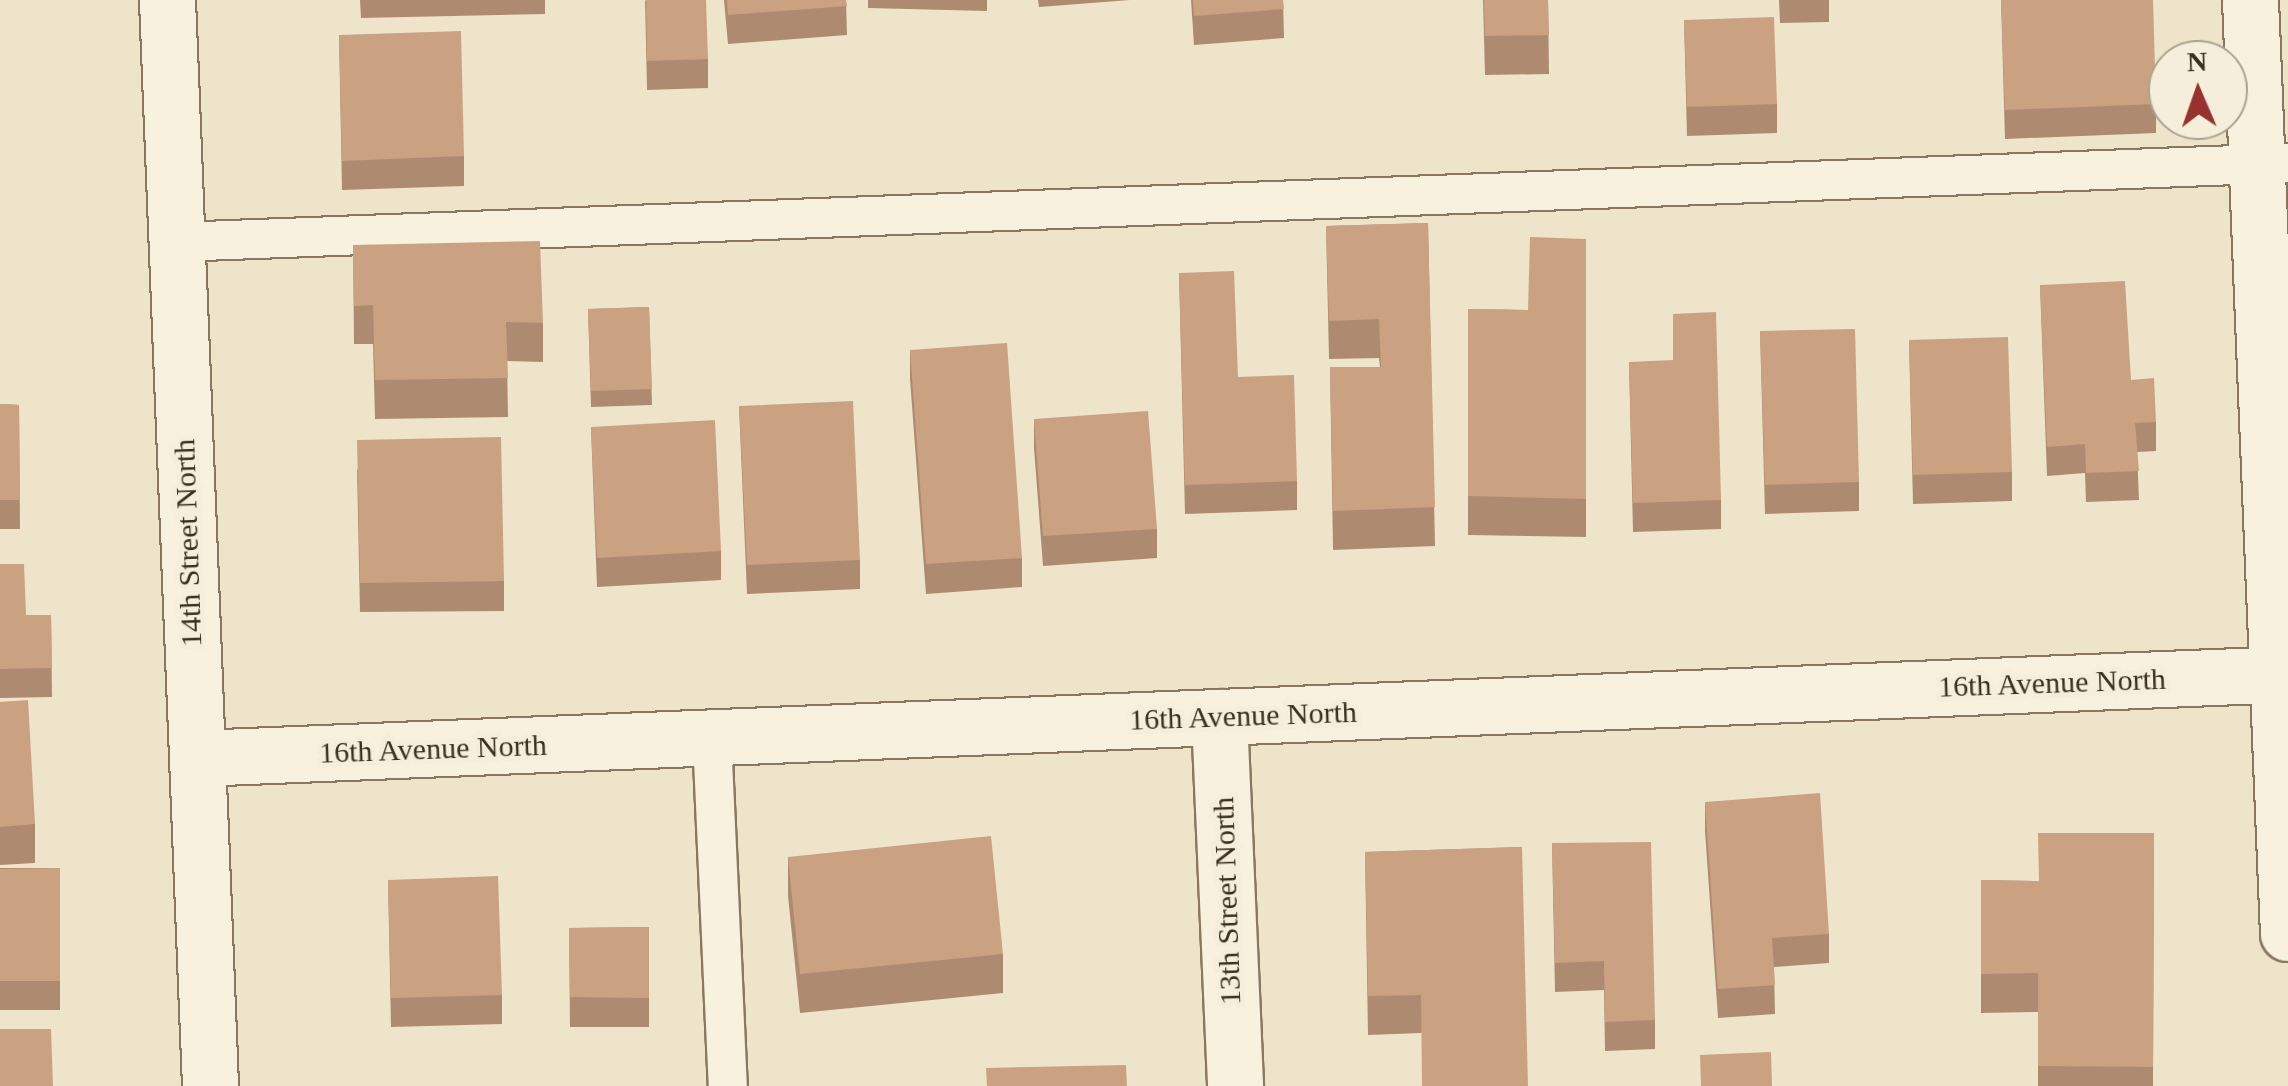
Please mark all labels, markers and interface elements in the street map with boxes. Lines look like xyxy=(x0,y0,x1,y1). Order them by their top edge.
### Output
north arrow xyxy=(2148,40,2248,140)
text: N xyxy=(2186,46,2208,77)
street label: 14th Street North xyxy=(166,438,210,648)
street label: 16th Avenue North xyxy=(1937,661,2167,705)
street label: 16th Avenue North xyxy=(1128,694,1358,738)
street label: 16th Avenue North xyxy=(318,727,548,771)
street label: 13th Street North xyxy=(1205,796,1249,1006)

